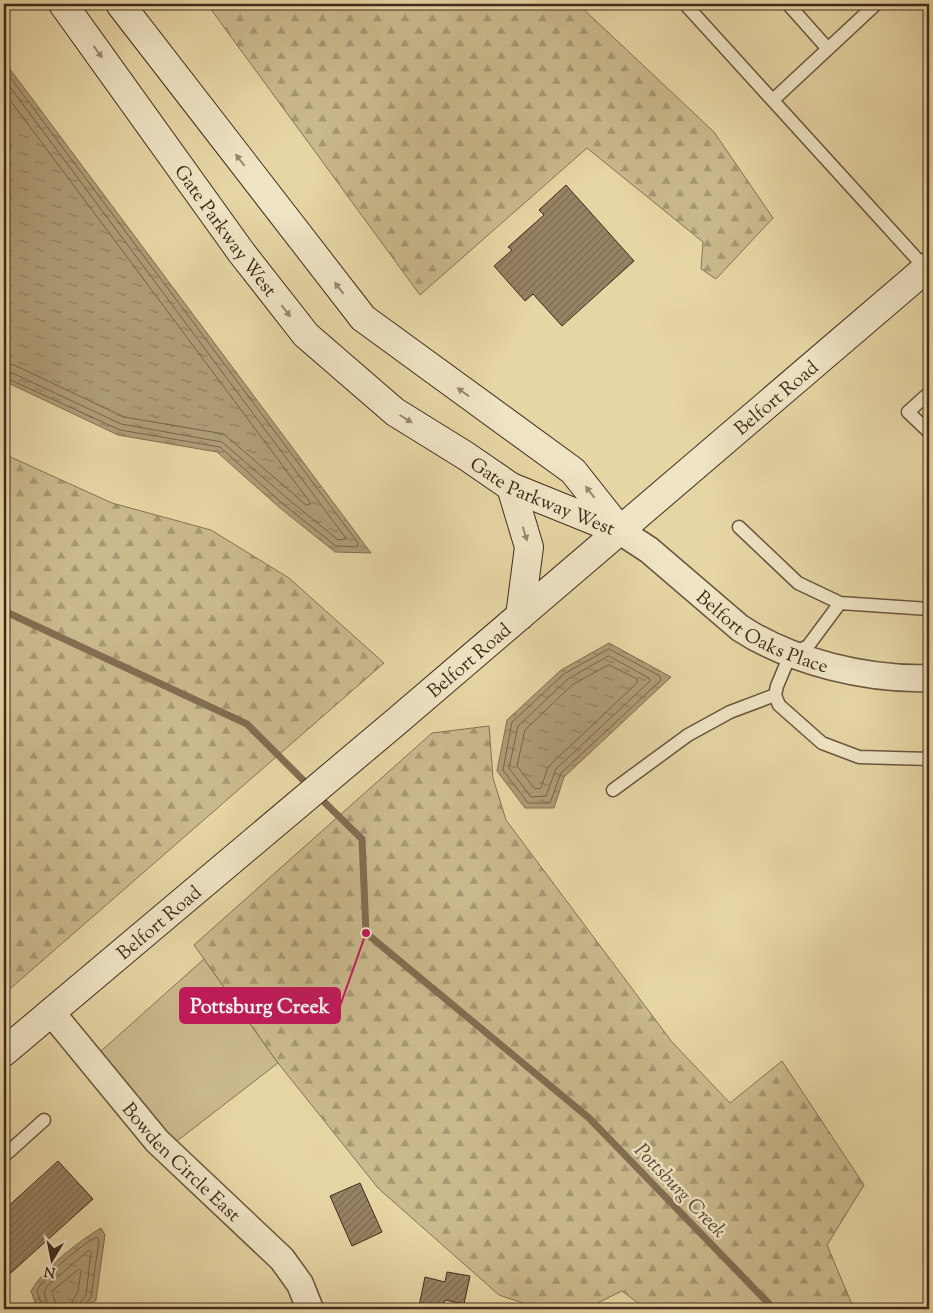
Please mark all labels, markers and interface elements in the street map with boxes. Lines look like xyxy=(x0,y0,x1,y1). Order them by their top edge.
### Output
one-way arrow xyxy=(92,45,103,58)
one-way arrow xyxy=(235,153,245,167)
street label: Gate Parkway West xyxy=(167,160,282,304)
one-way arrow xyxy=(334,282,345,295)
one-way arrow xyxy=(281,304,292,317)
street label: Belfort Road xyxy=(729,355,825,443)
one-way arrow xyxy=(457,386,470,397)
one-way arrow xyxy=(400,415,413,424)
street label: Gate Parkway West xyxy=(464,452,619,544)
one-way arrow xyxy=(584,486,595,499)
one-way arrow xyxy=(521,526,529,541)
street label: Belfort Oaks Place xyxy=(689,585,831,681)
street label: Belfort Road xyxy=(422,618,518,705)
street label: Belfort Road xyxy=(112,880,208,967)
callout: Pottsburg Creek xyxy=(180,988,340,1023)
text: Pottsburg Creek xyxy=(190,994,330,1023)
street label: Bowden Circle East xyxy=(115,1098,246,1229)
water label: Pottsburg Creek xyxy=(626,1138,732,1246)
north arrow xyxy=(28,1236,78,1286)
text: N xyxy=(43,1260,57,1282)

